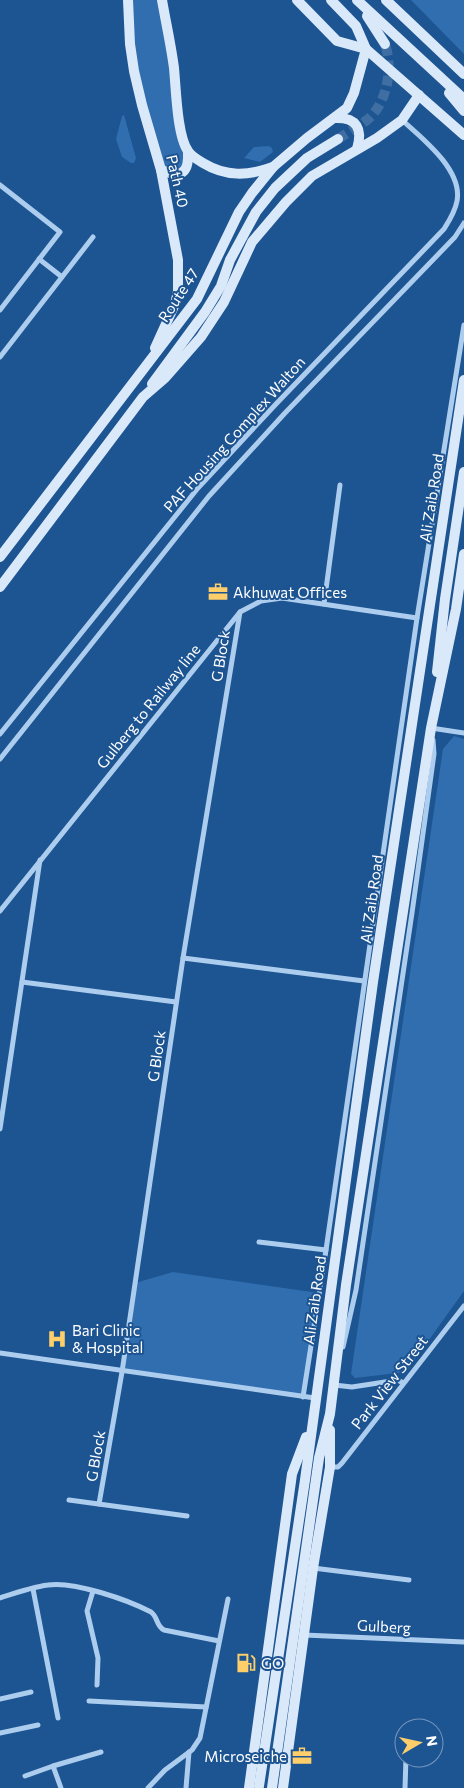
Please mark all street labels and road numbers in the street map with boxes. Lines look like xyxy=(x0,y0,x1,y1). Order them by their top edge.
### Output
street label: Path 40 xyxy=(163,153,193,209)
street label: Route 47 xyxy=(154,265,202,325)
street label: PAF Housing Complex Walton xyxy=(159,353,309,515)
street label: Ali Zaib Road xyxy=(415,452,447,544)
street label: G Block xyxy=(207,629,233,683)
street label: Gulberg to Railway line xyxy=(92,640,204,772)
street label: Ali Zaib Road xyxy=(356,853,386,945)
street label: G Block xyxy=(143,1029,169,1083)
street label: Ali Zaib Road xyxy=(299,1254,329,1346)
street label: Park View Street xyxy=(347,1332,431,1432)
street label: G Block xyxy=(82,1429,108,1483)
street label: Gulberg xyxy=(357,1616,411,1636)

